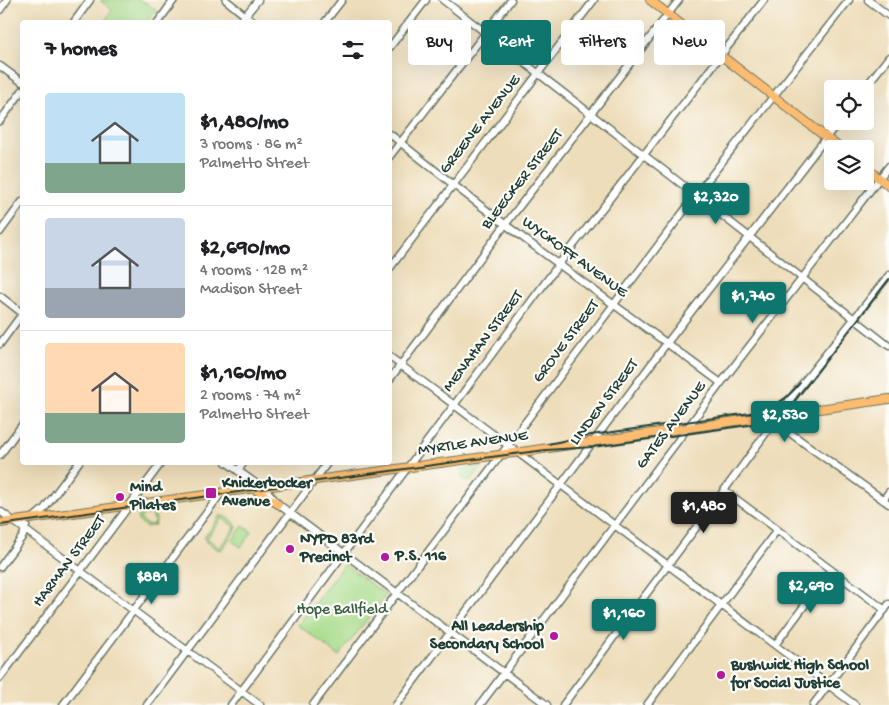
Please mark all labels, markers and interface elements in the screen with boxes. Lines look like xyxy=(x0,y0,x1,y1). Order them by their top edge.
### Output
chip: Buy xyxy=(408,20,471,65)
chip: Rent xyxy=(481,20,551,65)
chip: Filters xyxy=(561,20,644,65)
chip: New xyxy=(654,20,725,65)
icon: filters xyxy=(339,36,367,64)
text: 7 homes xyxy=(45,38,117,63)
street label: GREENE AVENUE xyxy=(436,71,526,178)
map controls xyxy=(824,80,874,190)
button: locate xyxy=(824,80,874,130)
text: $1,480/mo xyxy=(200,111,289,136)
icon: home xyxy=(85,113,145,173)
street label: BLEECKER STREET xyxy=(477,126,568,235)
text: 3 rooms · 86 m² xyxy=(200,136,303,155)
button: layers xyxy=(824,140,874,190)
text: Palmetto Street xyxy=(200,155,309,174)
pin: $2,320 xyxy=(675,182,757,225)
text: $2,320 xyxy=(693,189,739,208)
street label: WYCKOFF AVENUE xyxy=(517,213,631,303)
text: $2,690/mo xyxy=(200,237,290,262)
icon: home xyxy=(85,238,145,298)
text: 4 rooms · 128 m² xyxy=(200,262,308,281)
text: Madison Street xyxy=(200,281,301,300)
pin: $1,740 xyxy=(712,282,794,324)
street label: MENAHAN STREET xyxy=(440,287,529,396)
text: $1,740 xyxy=(731,288,775,307)
street label: GROVE STREET xyxy=(530,296,605,387)
street label: LINDEN STREET xyxy=(566,356,644,450)
text: $1,160/mo xyxy=(200,362,286,387)
icon: home xyxy=(85,363,145,423)
street label: GATES AVENUE xyxy=(633,378,712,474)
text: 2 rooms · 74 m² xyxy=(200,387,301,406)
pin: $2,530 xyxy=(744,400,826,443)
text: Palmetto Street xyxy=(200,406,309,425)
text: $2,530 xyxy=(762,407,808,426)
street label: MYRTLE AVENUE xyxy=(417,427,530,461)
place label: Knickerbocker Avenue xyxy=(221,475,314,512)
place label: Mind Pilates xyxy=(129,479,176,516)
marker: Knickerbocker Avenue xyxy=(204,486,218,500)
marker: Mind Pilates xyxy=(114,491,126,503)
pin: $1,480 xyxy=(663,492,745,534)
text: $1,480 xyxy=(682,498,726,517)
street label: HARMAN STREET xyxy=(29,512,111,612)
place label: NYPD 83rd Precinct xyxy=(299,531,375,568)
marker: NYPD 83rd Precinct xyxy=(284,543,296,555)
place label: P.S. 116 xyxy=(394,548,447,567)
marker: P.S. 116 xyxy=(379,551,391,563)
pin: $881 xyxy=(122,562,182,605)
text: $881 xyxy=(136,569,168,588)
pin: $2,690 xyxy=(770,572,852,614)
text: $2,690 xyxy=(788,578,834,597)
pin: $1,160 xyxy=(583,598,665,641)
park label: Hope Ballfield xyxy=(297,601,389,620)
text: $1,160 xyxy=(603,605,645,624)
place label: All Leadership Secondary School xyxy=(430,618,544,655)
marker: All Leadership Secondary School xyxy=(548,630,560,642)
place label: Bushwick High School for Social Justice xyxy=(730,657,870,694)
marker: Bushwick High School for Social Justice xyxy=(715,669,727,681)

